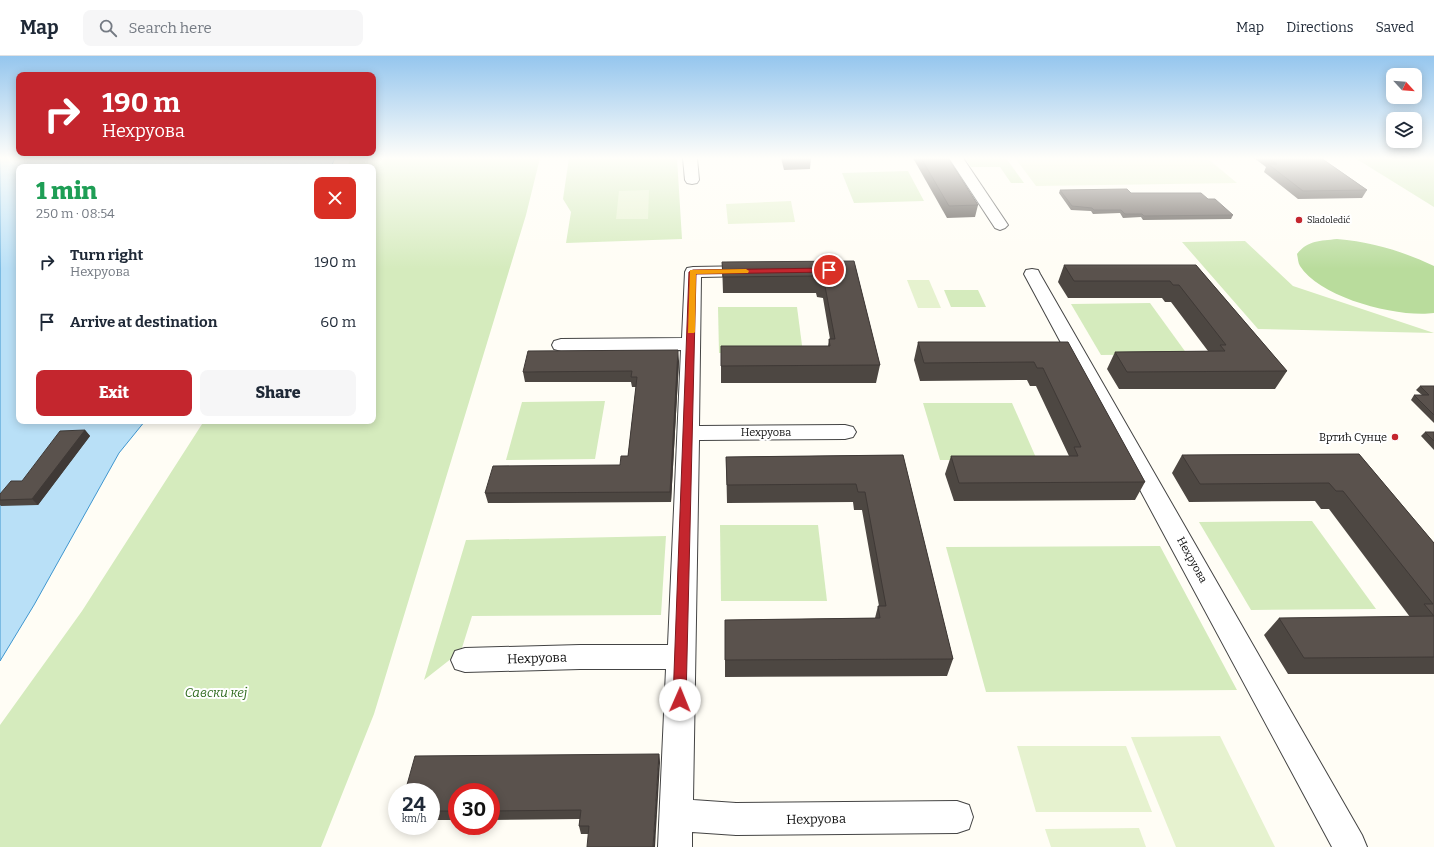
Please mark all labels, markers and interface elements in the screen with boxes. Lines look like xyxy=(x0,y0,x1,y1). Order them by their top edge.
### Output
search box xyxy=(83,10,363,46)
text: Map xyxy=(20,16,59,39)
icon: search xyxy=(97,17,119,39)
text: Search here xyxy=(129,19,212,37)
text: Map xyxy=(1236,19,1264,36)
text: Directions xyxy=(1286,19,1354,36)
text: Saved xyxy=(1376,19,1414,36)
north arrow xyxy=(1386,68,1422,104)
map controls xyxy=(1386,68,1422,148)
text: 190 m xyxy=(102,86,180,119)
icon: right xyxy=(36,88,88,140)
button: layers xyxy=(1386,112,1422,148)
text: Нехруова xyxy=(102,120,185,142)
text: 1 min xyxy=(36,177,97,205)
button: close xyxy=(314,177,356,219)
text: 250 m · 08:54 xyxy=(36,206,115,221)
marker: Sladoledić xyxy=(1294,215,1304,225)
place label: Sladoledić xyxy=(1307,215,1351,225)
text: Turn right xyxy=(70,246,143,264)
icon: right xyxy=(36,251,58,273)
text: 190 m xyxy=(314,253,356,271)
pin xyxy=(812,253,846,287)
icon: arrive xyxy=(818,259,840,281)
text: Нехруова xyxy=(70,264,130,279)
icon: arrive xyxy=(36,311,58,333)
text: Arrive at destination xyxy=(70,313,217,331)
text: 60 m xyxy=(320,313,356,331)
button: Exit xyxy=(36,370,192,416)
button: Share xyxy=(200,370,356,416)
street label: Нехруова xyxy=(741,426,791,439)
place label: Вртић Сунце xyxy=(1319,431,1387,444)
marker: Вртић Сунце xyxy=(1390,432,1400,442)
street label: Нехруова xyxy=(1174,535,1210,585)
street label: Нехруова xyxy=(507,649,567,667)
position arrow xyxy=(659,679,701,721)
park label: Савски кеј xyxy=(185,685,248,700)
speed limit sign: 30 xyxy=(448,783,500,835)
text: 24 xyxy=(402,792,426,816)
street label: Нехруова xyxy=(786,811,846,827)
text: km/h xyxy=(402,813,426,825)

